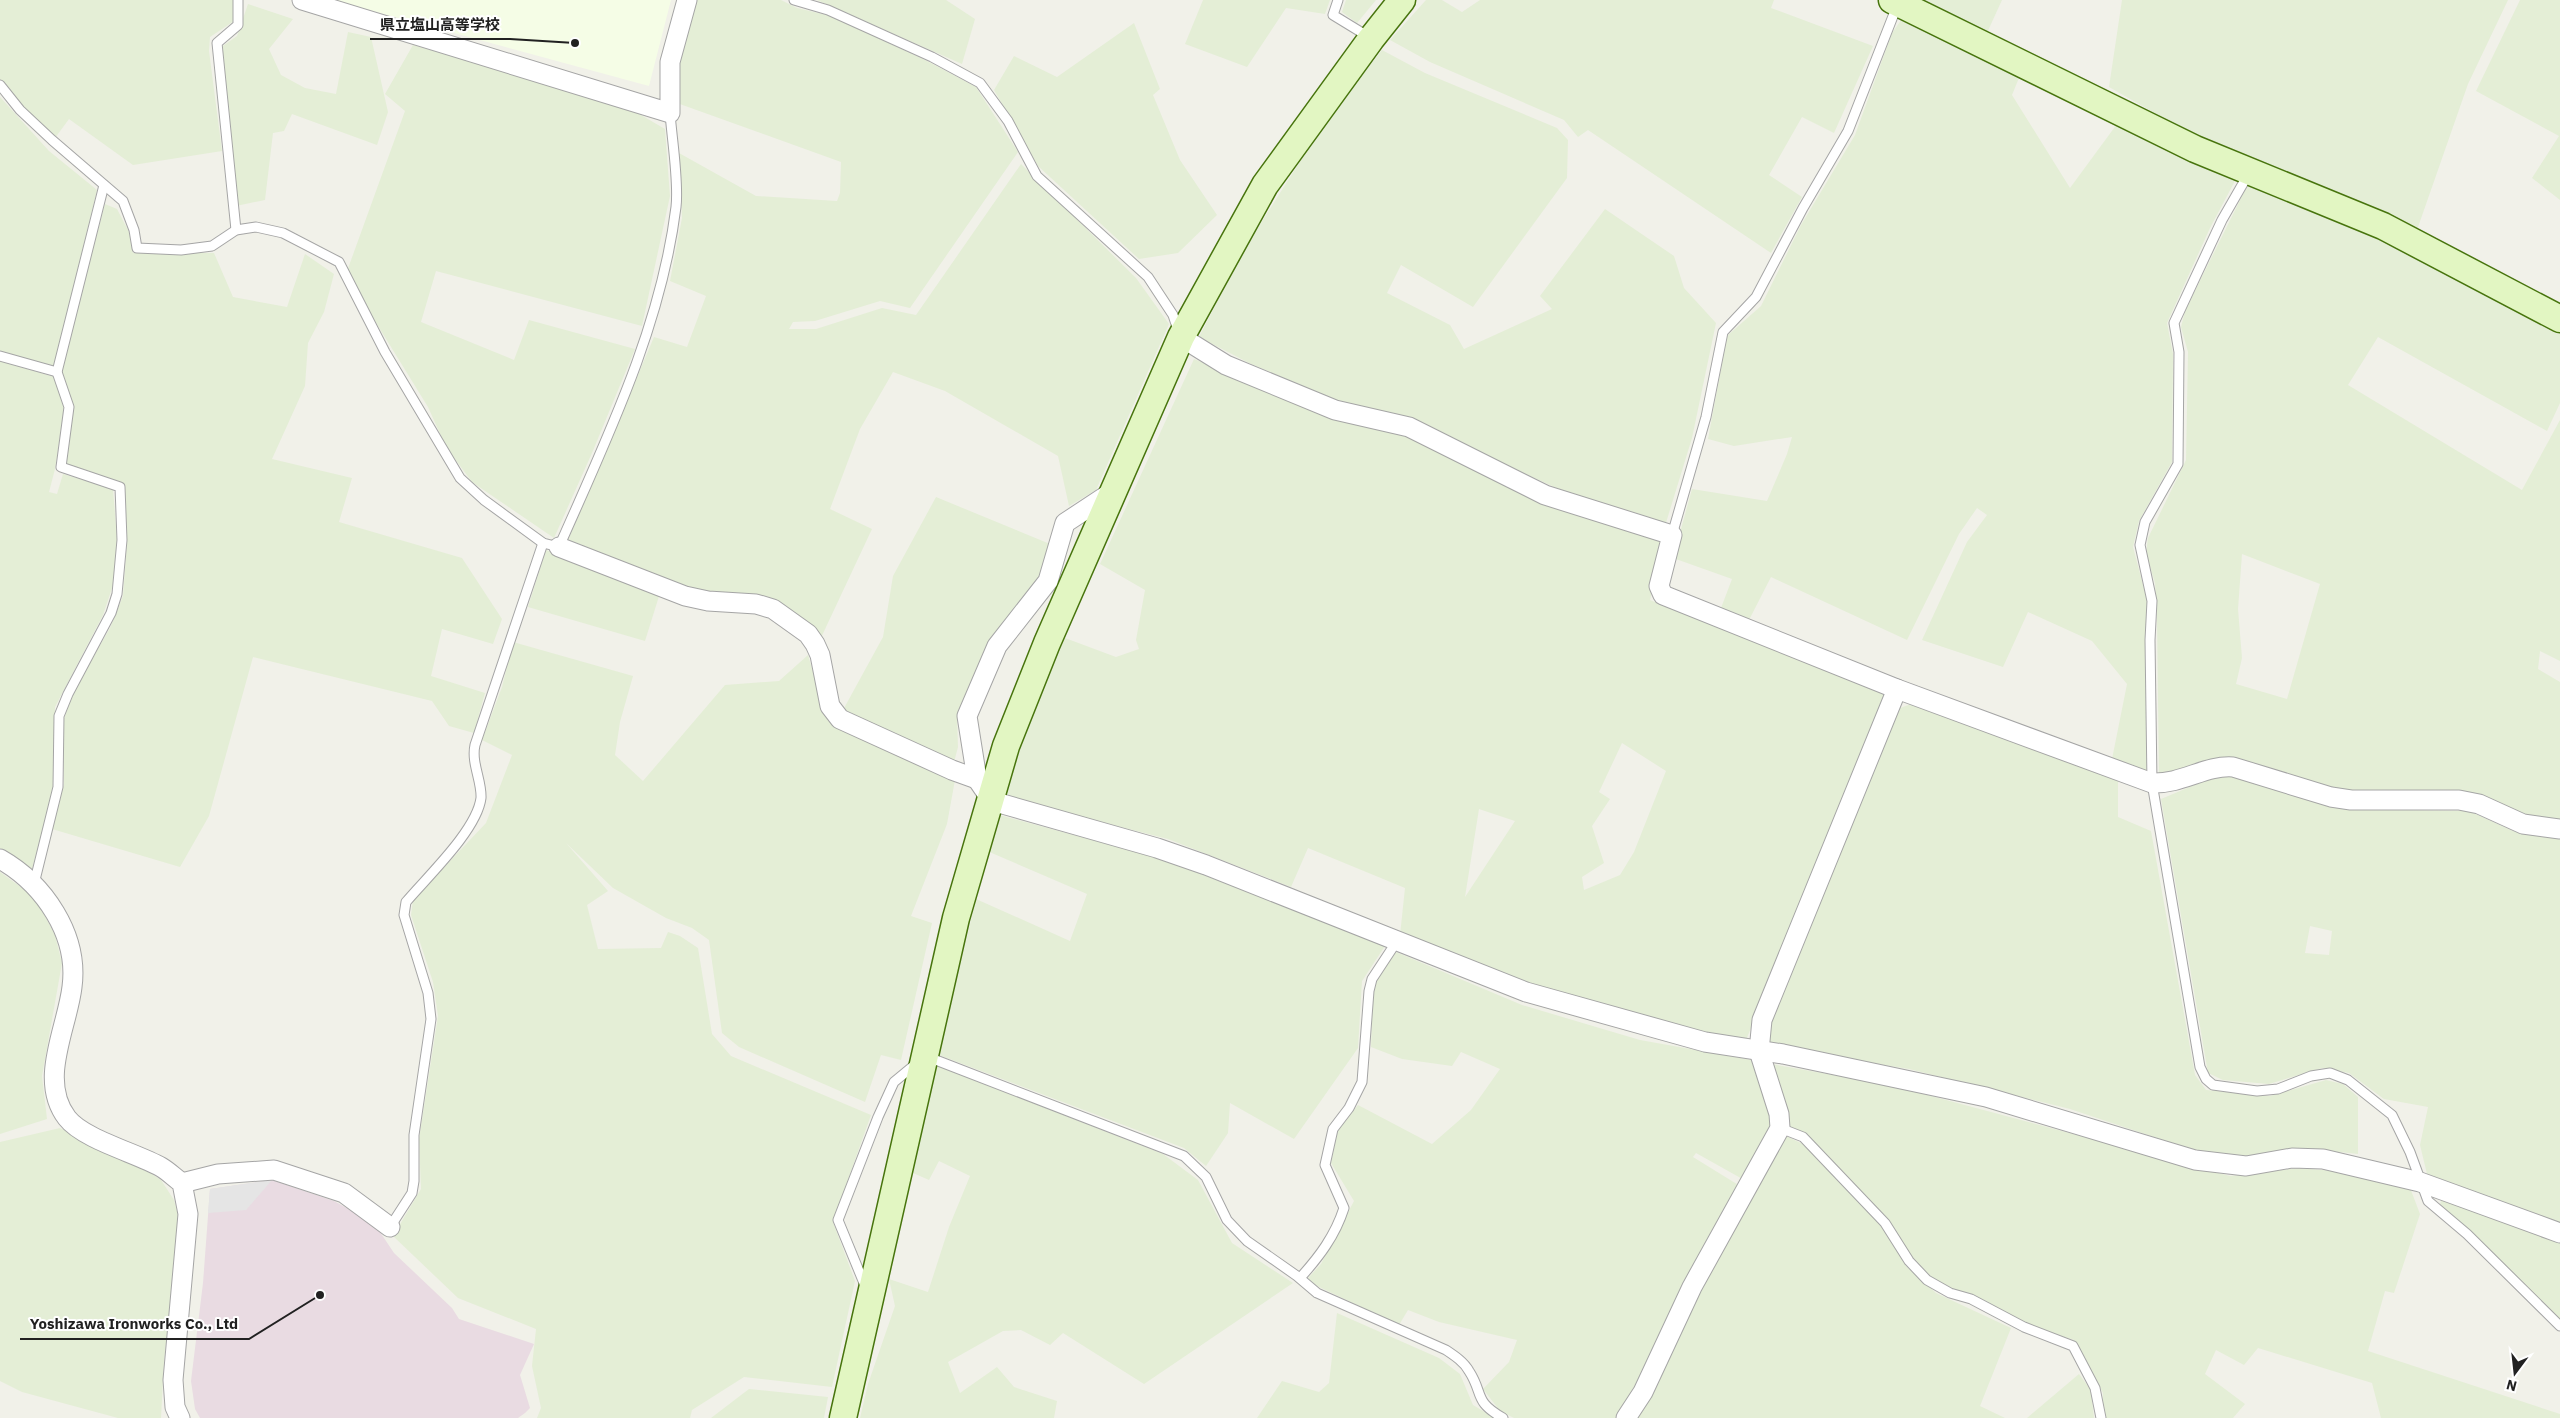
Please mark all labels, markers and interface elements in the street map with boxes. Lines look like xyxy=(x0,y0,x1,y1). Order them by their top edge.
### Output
callout: 県立塩山高等学校 xyxy=(370,9,510,39)
text: 県立塩山高等学校 xyxy=(380,15,500,34)
callout: Yoshizawa Ironworks Co., Ltd xyxy=(20,1309,249,1339)
text: Yoshizawa Ironworks Co., Ltd xyxy=(30,1314,238,1333)
north arrow xyxy=(2490,1348,2540,1398)
text: N xyxy=(2504,1376,2519,1396)

